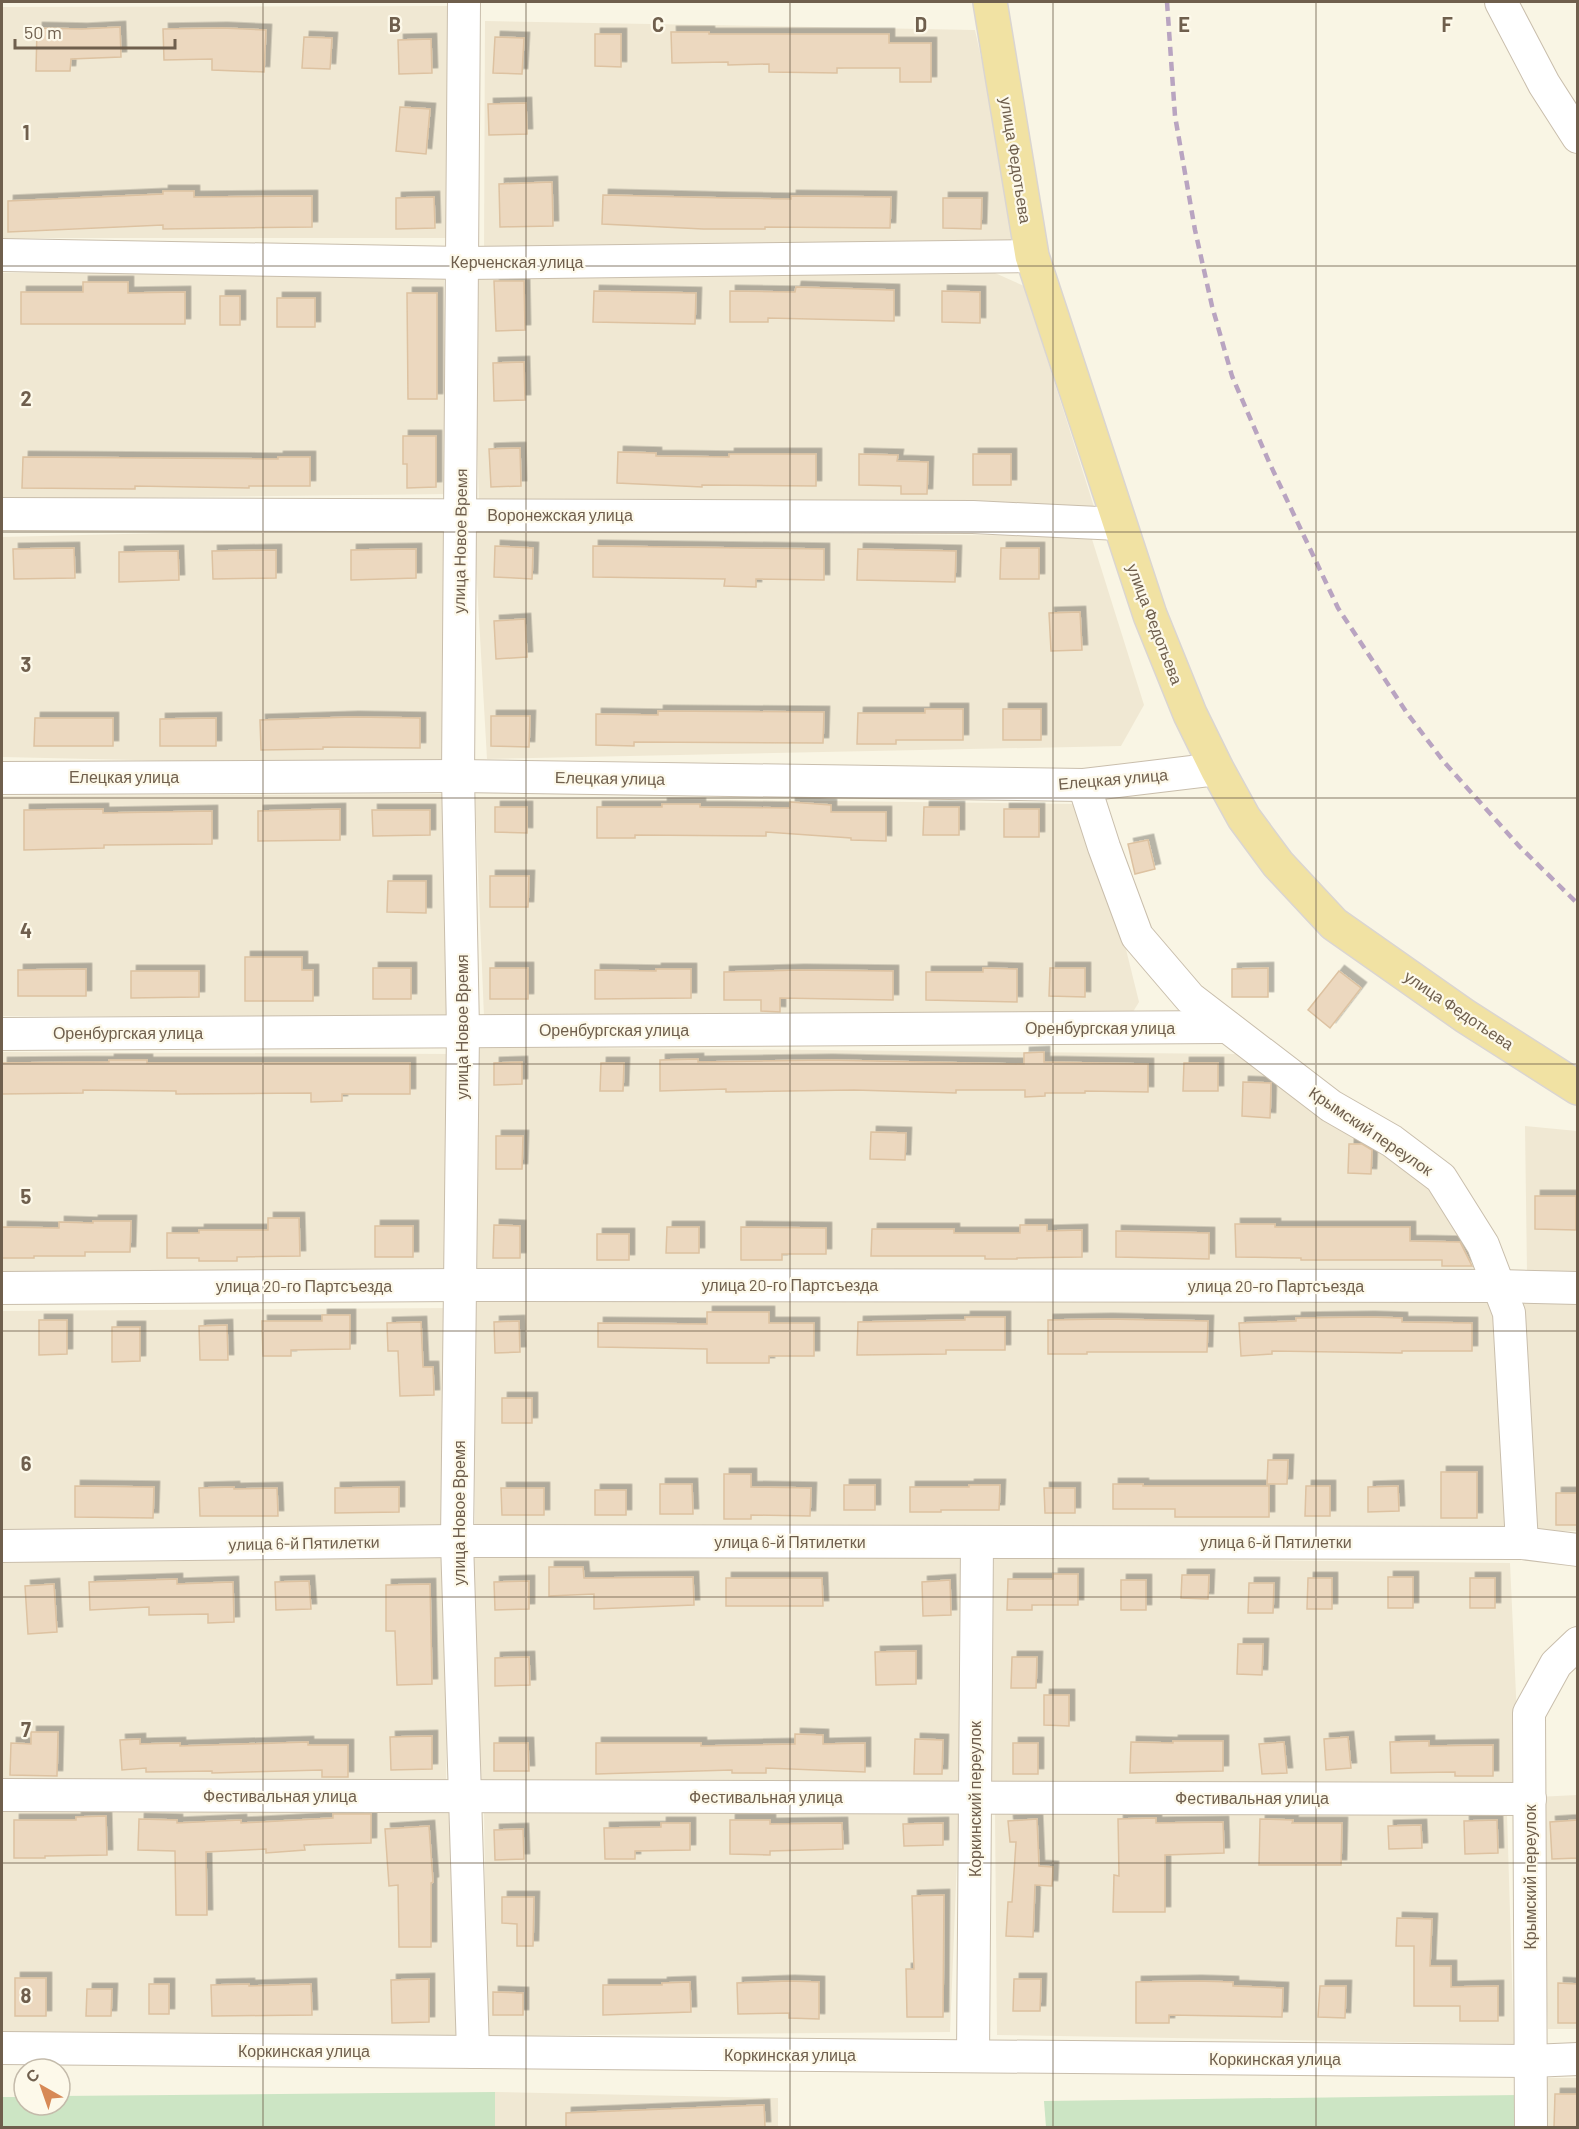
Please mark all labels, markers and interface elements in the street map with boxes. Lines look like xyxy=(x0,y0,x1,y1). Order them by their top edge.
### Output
scale bar xyxy=(15,12,176,50)
text: B xyxy=(389,12,401,36)
text: C xyxy=(652,12,664,36)
text: D xyxy=(915,12,927,36)
text: E xyxy=(1178,12,1190,36)
text: F xyxy=(1441,12,1453,36)
text: 50 m xyxy=(24,21,62,43)
street label: улица Федотьева xyxy=(997,95,1036,225)
text: 1 xyxy=(22,120,30,144)
street label: Керченская улица xyxy=(451,252,584,271)
text: 2 xyxy=(20,386,32,410)
street label: улица Новое Время xyxy=(449,468,470,614)
street label: Воронежская улица xyxy=(487,505,633,524)
street label: улица Федотьева xyxy=(1124,561,1187,687)
text: 3 xyxy=(21,652,31,676)
street label: Елецкая улица xyxy=(1057,764,1169,793)
street label: Елецкая улица xyxy=(69,767,179,786)
street label: Елецкая улица xyxy=(555,767,665,788)
text: 4 xyxy=(20,918,32,942)
street label: улица Новое Время xyxy=(452,954,471,1100)
street label: улица Федотьева xyxy=(1401,966,1518,1053)
street label: Оренбургская улица xyxy=(1025,1018,1175,1037)
street label: Оренбургская улица xyxy=(539,1020,689,1039)
street label: Оренбургская улица xyxy=(53,1023,203,1042)
street label: Крымский переулок xyxy=(1306,1082,1438,1180)
text: 5 xyxy=(21,1184,32,1208)
street label: улица 20-го Партсъезда xyxy=(702,1275,878,1294)
street label: улица 20-го Партсъезда xyxy=(216,1276,392,1295)
street label: улица 20-го Партсъезда xyxy=(1188,1276,1364,1295)
street label: улица Новое Время xyxy=(449,1440,468,1586)
text: 6 xyxy=(21,1451,32,1475)
street label: улица 6-й Пятилетки xyxy=(228,1532,380,1553)
street label: улица 6-й Пятилетки xyxy=(714,1532,866,1551)
street label: улица 6-й Пятилетки xyxy=(1200,1532,1352,1551)
text: 7 xyxy=(21,1717,31,1741)
street label: Коркинский переулок xyxy=(965,1720,984,1877)
street label: Фестивальная улица xyxy=(203,1786,357,1805)
street label: Фестивальная улица xyxy=(689,1787,843,1806)
street label: Фестивальная улица xyxy=(1175,1788,1329,1807)
street label: Крымский переулок xyxy=(1520,1803,1539,1950)
text: 8 xyxy=(21,1983,32,2007)
street label: Коркинская улица xyxy=(238,2041,370,2060)
street label: Коркинская улица xyxy=(724,2045,856,2064)
street label: Коркинская улица xyxy=(1209,2049,1341,2068)
north arrow xyxy=(12,2057,72,2117)
text: С xyxy=(22,2064,43,2086)

